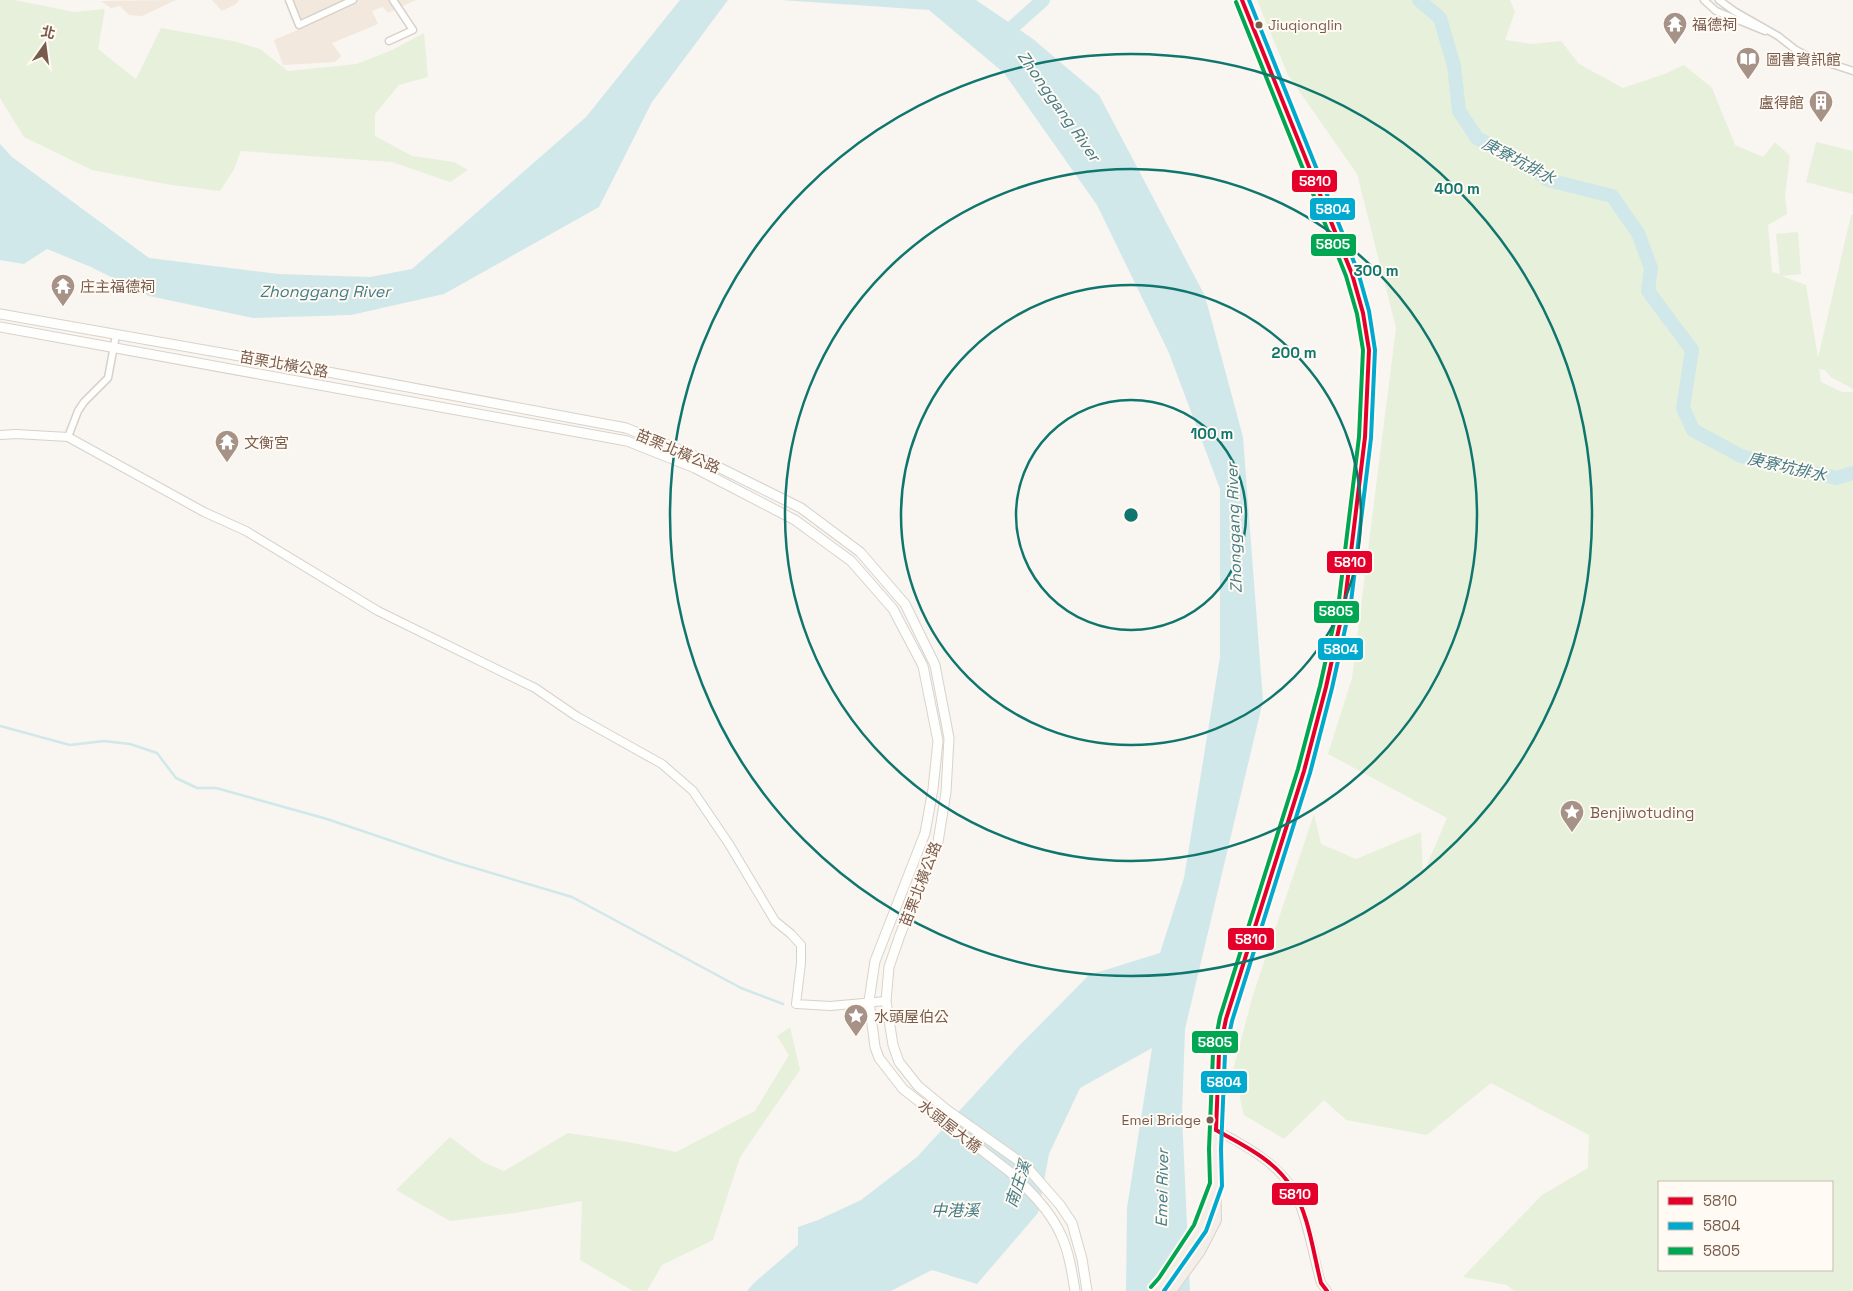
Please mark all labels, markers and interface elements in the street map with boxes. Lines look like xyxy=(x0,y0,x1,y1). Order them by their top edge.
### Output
temple icon: 福德祠 xyxy=(1662,11,1688,45)
place label: 福德祠 xyxy=(1692,15,1737,34)
place label: Jiuqionglin xyxy=(1268,16,1342,34)
north arrow xyxy=(20,20,70,70)
marker: Jiuqionglin xyxy=(1254,20,1264,30)
text: 北 xyxy=(39,22,57,43)
library icon: 圖書資訊館 xyxy=(1735,46,1761,80)
water label: Zhonggang River xyxy=(1013,47,1106,167)
place label: 圖書資訊館 xyxy=(1766,50,1841,69)
building icon: 盧得館 xyxy=(1808,89,1834,123)
place label: 盧得館 xyxy=(1759,93,1804,112)
water label: 庚寮坑排水 xyxy=(1479,133,1560,190)
line badge: 5810 xyxy=(1291,169,1338,193)
text: 5810 xyxy=(1299,172,1331,190)
text: 400 m xyxy=(1434,179,1480,198)
line badge: 5804 xyxy=(1309,197,1356,221)
text: 5804 xyxy=(1316,200,1350,218)
line badge: 5805 xyxy=(1310,233,1357,257)
text: 5805 xyxy=(1316,235,1350,253)
text: 300 m xyxy=(1353,261,1399,280)
temple icon: 庄主福德祠 xyxy=(50,273,76,307)
place label: 庄主福德祠 xyxy=(80,277,155,296)
water label: Zhonggang River xyxy=(260,281,392,302)
text: 200 m xyxy=(1272,343,1316,362)
street label: 苗栗北橫公路 xyxy=(238,347,330,381)
text: 100 m xyxy=(1191,424,1233,443)
street label: 苗栗北橫公路 xyxy=(633,425,723,477)
temple icon: 文衡宮 xyxy=(214,429,240,463)
place label: 文衡宮 xyxy=(244,433,289,452)
water label: 庚寮坑排水 xyxy=(1746,448,1829,486)
water label: Zhonggang River xyxy=(1221,460,1247,594)
centre of rings xyxy=(1122,506,1140,524)
line badge: 5810 xyxy=(1326,550,1373,574)
text: 5810 xyxy=(1334,553,1366,571)
line badge: 5805 xyxy=(1313,600,1360,624)
text: 5805 xyxy=(1319,602,1353,620)
line badge: 5804 xyxy=(1317,637,1364,661)
text: 5804 xyxy=(1324,640,1358,658)
place icon: Benjiwotuding xyxy=(1559,799,1585,833)
place label: Benjiwotuding xyxy=(1590,803,1694,822)
street label: 苗栗北橫公路 xyxy=(895,839,945,929)
line badge: 5810 xyxy=(1227,927,1275,951)
text: 5810 xyxy=(1235,930,1267,948)
place icon: 水頭屋伯公 xyxy=(843,1003,869,1037)
place label: 水頭屋伯公 xyxy=(874,1007,949,1026)
line badge: 5805 xyxy=(1191,1030,1239,1054)
text: 5805 xyxy=(1198,1033,1232,1051)
line badge: 5804 xyxy=(1200,1070,1248,1094)
text: 5804 xyxy=(1207,1073,1241,1091)
street label: 水頭屋大橋 xyxy=(915,1095,985,1157)
place label: Emei Bridge xyxy=(1122,1111,1201,1129)
marker: Emei Bridge xyxy=(1205,1115,1215,1125)
water label: Emei River xyxy=(1151,1147,1173,1227)
water label: 南庄溪 xyxy=(1000,1156,1036,1210)
legend xyxy=(1658,1181,1833,1271)
line badge: 5810 xyxy=(1271,1182,1319,1206)
text: 5810 xyxy=(1279,1185,1311,1203)
text: 5810 xyxy=(1703,1191,1737,1210)
water label: 中港溪 xyxy=(931,1200,981,1221)
text: 5804 xyxy=(1703,1216,1740,1235)
text: 5805 xyxy=(1703,1241,1740,1260)

